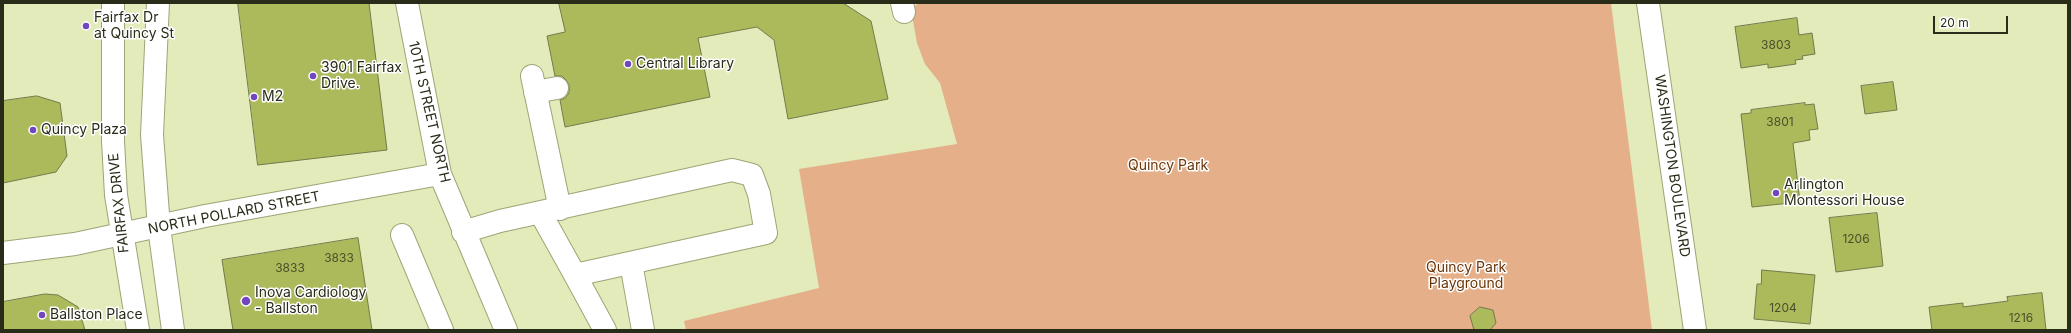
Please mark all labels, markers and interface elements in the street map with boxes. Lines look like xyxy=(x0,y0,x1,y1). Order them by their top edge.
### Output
scale bar xyxy=(1935,8,2010,34)
place label: Fairfax Dr at Quincy St xyxy=(94,10,174,42)
text: 20 m xyxy=(1940,15,1969,30)
marker: Fairfax Dr at Quincy St xyxy=(81,21,91,31)
house number: 3803 xyxy=(1761,38,1791,52)
street label: 10TH STREET NORTH xyxy=(405,40,453,184)
place label: Central Library xyxy=(636,56,734,72)
marker: Central Library xyxy=(623,59,633,69)
place label: 3901 Fairfax Drive. xyxy=(321,60,402,92)
marker: 3901 Fairfax Drive. xyxy=(308,71,318,81)
street label: WASHINGTON BOULEVARD xyxy=(1651,74,1693,258)
place label: M2 xyxy=(262,89,283,105)
marker: M2 xyxy=(249,92,259,102)
house number: 3801 xyxy=(1766,115,1794,129)
place label: Quincy Plaza xyxy=(41,122,127,138)
marker: Quincy Plaza xyxy=(28,125,38,135)
street label: FAIRFAX DRIVE xyxy=(105,152,133,254)
park label: Quincy Park xyxy=(1128,158,1208,174)
place label: Arlington Montessori House xyxy=(1784,177,1905,210)
street label: NORTH POLLARD STREET xyxy=(147,188,321,238)
marker: Arlington Montessori House xyxy=(1771,188,1781,198)
house number: 1206 xyxy=(1842,232,1870,246)
house number: 3833 xyxy=(324,251,354,265)
park label: Quincy Park Playground xyxy=(1426,260,1506,292)
house number: 3833 xyxy=(275,261,305,275)
place label: Inova Cardiology - Ballston xyxy=(255,285,366,318)
marker: Inova Cardiology - Ballston xyxy=(240,295,252,307)
house number: 1204 xyxy=(1769,301,1797,315)
place label: Ballston Place xyxy=(50,307,143,323)
marker: Ballston Place xyxy=(37,310,47,320)
house number: 1216 xyxy=(2009,311,2033,325)

